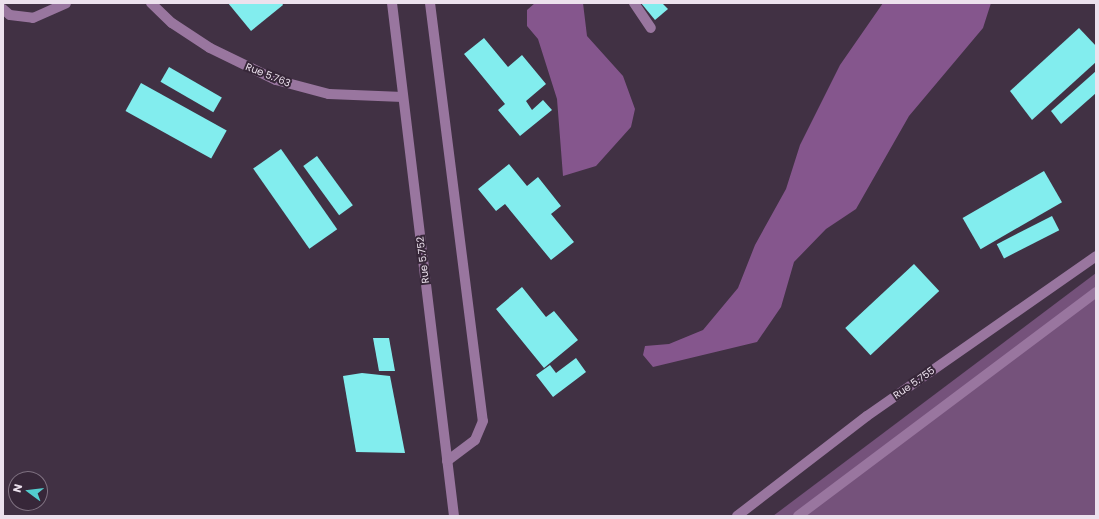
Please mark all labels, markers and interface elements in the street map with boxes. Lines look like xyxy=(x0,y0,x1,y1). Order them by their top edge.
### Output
street label: Rue 5.763 xyxy=(244,61,292,89)
street label: Rue 5.752 xyxy=(414,236,432,284)
street label: Rue 5.755 xyxy=(891,364,937,402)
north arrow xyxy=(8,471,48,511)
text: N xyxy=(9,482,26,494)

